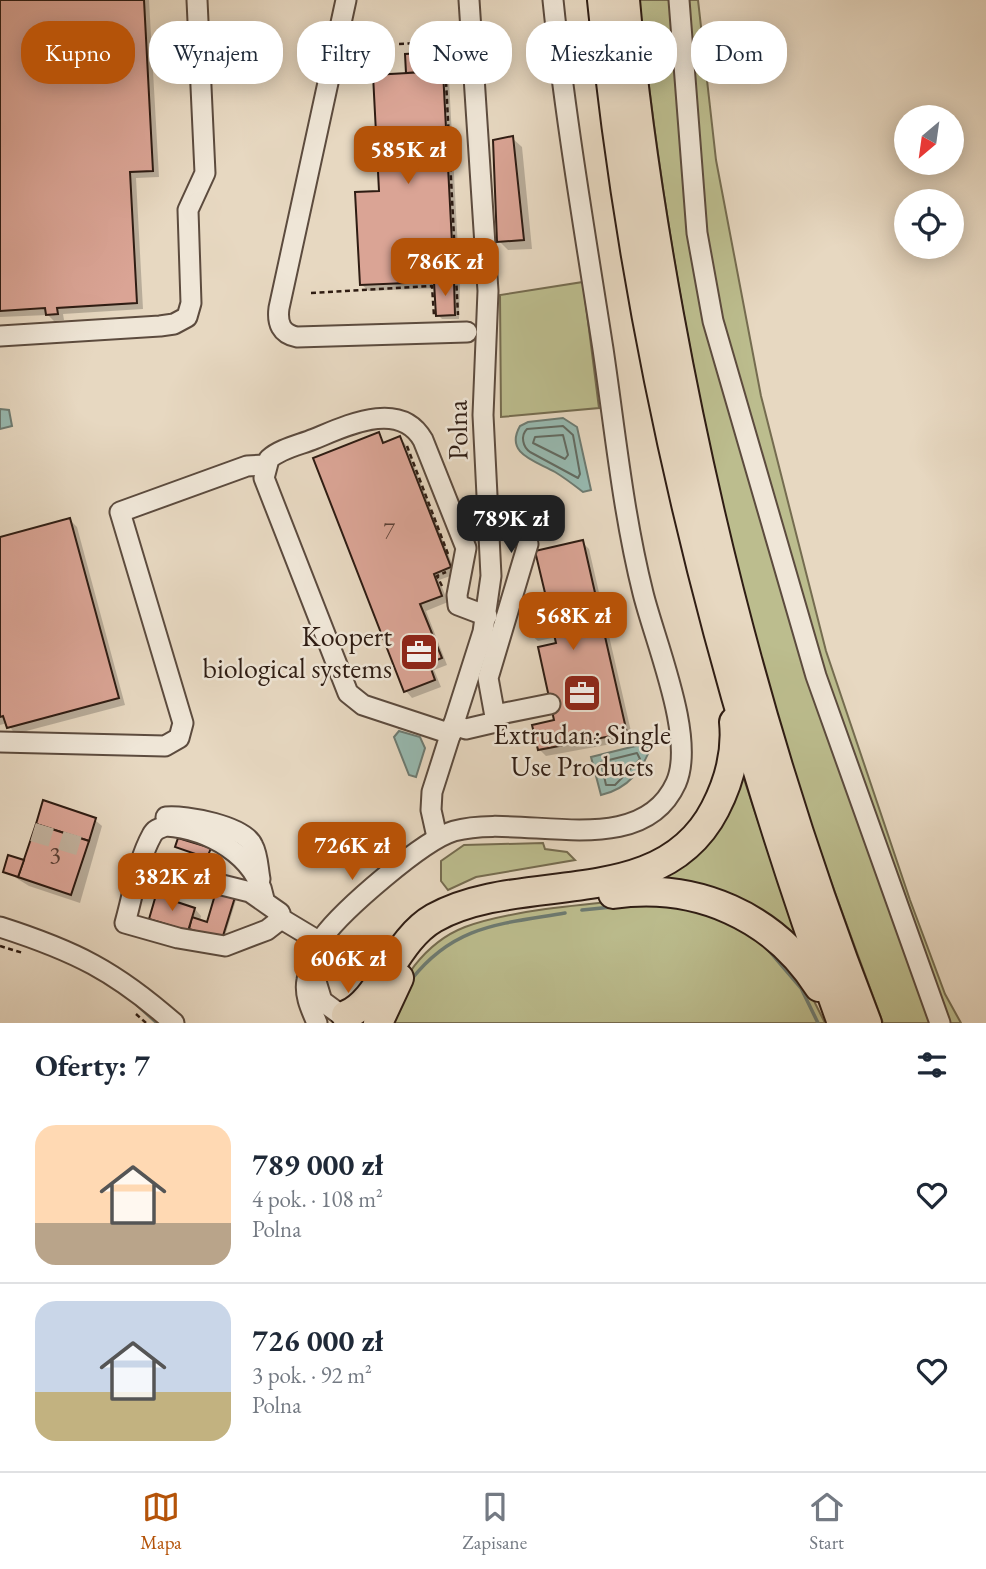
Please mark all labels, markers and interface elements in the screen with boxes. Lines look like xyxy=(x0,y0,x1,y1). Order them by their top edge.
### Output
chip: Kupno xyxy=(21,21,135,84)
chip: Wynajem xyxy=(149,21,283,84)
chip: Filtry xyxy=(297,21,395,84)
chip: Nowe xyxy=(409,21,512,84)
chip: Mieszkanie xyxy=(526,21,677,84)
chip: Dom xyxy=(691,21,787,84)
north arrow xyxy=(894,105,964,175)
map controls xyxy=(894,105,964,259)
pin: 585K zł xyxy=(343,127,473,186)
text: 585K zł xyxy=(370,134,446,164)
button: locate xyxy=(894,189,964,259)
pin: 786K zł xyxy=(380,238,510,298)
text: 786K zł xyxy=(407,246,483,276)
street label: Polna xyxy=(438,399,476,460)
pin: 789K zł xyxy=(446,496,576,555)
text: 789K zł xyxy=(473,503,549,533)
house number: 7 xyxy=(383,515,395,546)
pin: 568K zł xyxy=(508,592,638,652)
text: 568K zł xyxy=(535,600,611,630)
place label: Koopert biological systems xyxy=(203,618,392,686)
office icon: Koopert biological systems xyxy=(398,631,440,673)
office icon: Extrudan: Single Use Products xyxy=(561,672,603,714)
place label: Extrudan: Single Use Products xyxy=(493,716,671,784)
pin: 726K zł xyxy=(287,822,417,882)
text: 726K zł xyxy=(314,830,390,860)
house number: 3 xyxy=(49,839,61,870)
pin: 382K zł xyxy=(107,853,237,913)
text: 382K zł xyxy=(134,861,210,891)
pin: 606K zł xyxy=(283,936,413,995)
text: 606K zł xyxy=(310,943,386,973)
text: Oferty: 7 xyxy=(35,1046,150,1085)
icon: filters xyxy=(913,1046,951,1084)
text: 789 000 zł xyxy=(252,1145,383,1184)
icon: home xyxy=(91,1153,175,1237)
icon: heart xyxy=(913,1176,951,1214)
text: 4 pok. · 108 m² xyxy=(252,1184,383,1214)
text: Polna xyxy=(252,1214,301,1244)
text: 726 000 zł xyxy=(252,1321,383,1360)
icon: home xyxy=(91,1329,175,1413)
icon: heart xyxy=(913,1352,951,1390)
text: 3 pok. · 92 m² xyxy=(252,1360,372,1390)
text: Polna xyxy=(252,1390,301,1420)
tab: Mapa xyxy=(140,1488,182,1555)
tab: Zapisane xyxy=(462,1488,527,1555)
tab: Start xyxy=(808,1488,846,1555)

